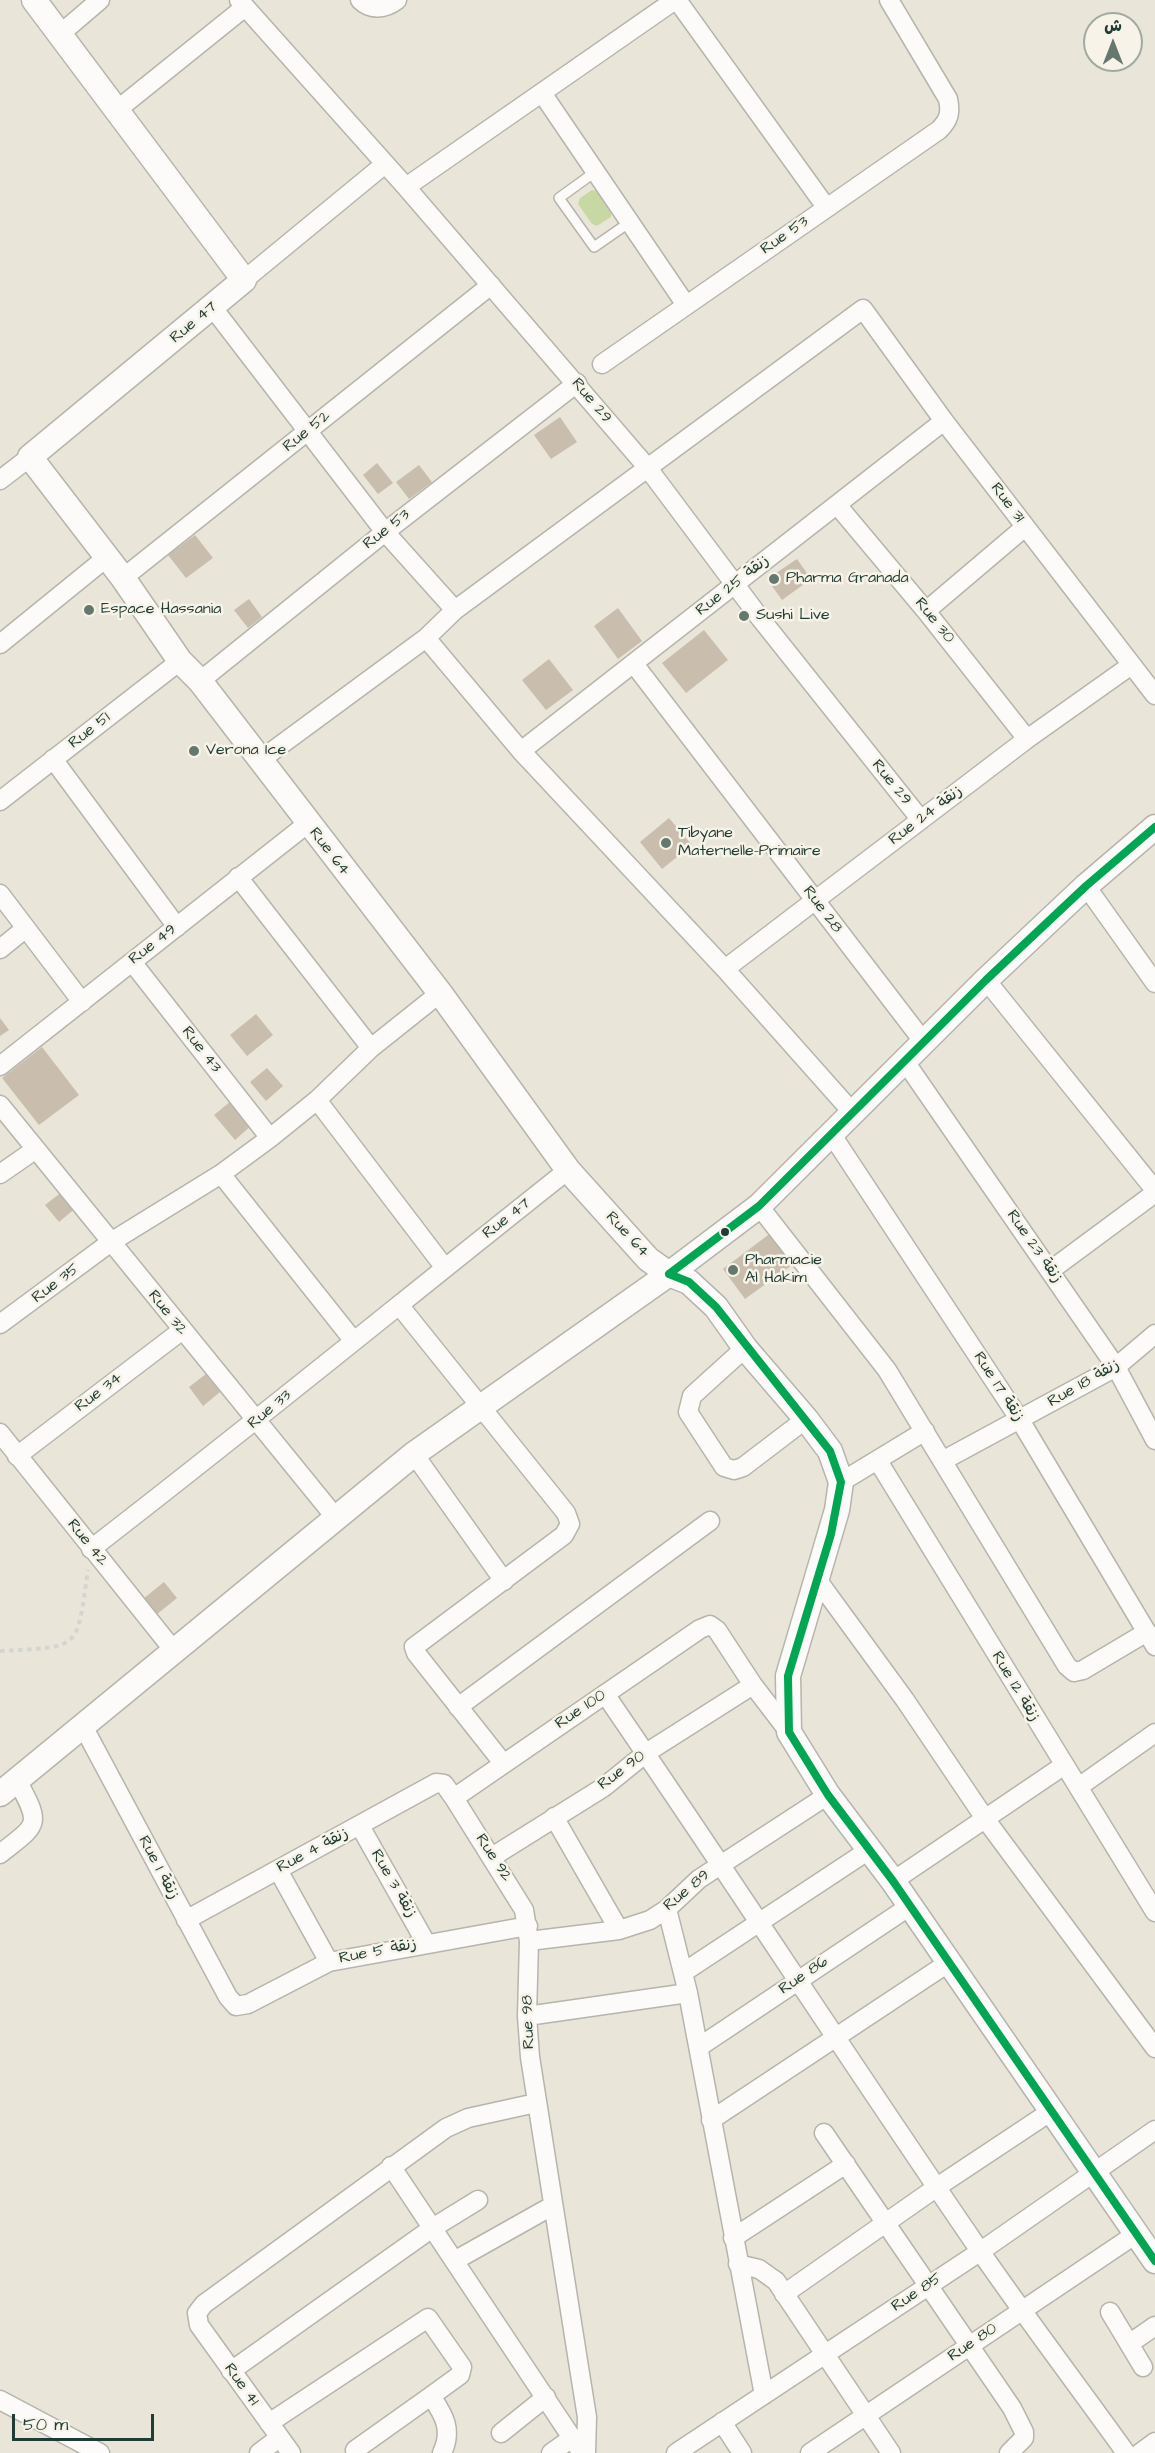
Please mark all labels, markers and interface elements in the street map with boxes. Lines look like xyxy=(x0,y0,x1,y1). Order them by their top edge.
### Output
north arrow xyxy=(1083,12,1143,72)
text: ش xyxy=(1104,15,1122,37)
street label: Rue 53 xyxy=(757,213,813,259)
street label: Rue 47 xyxy=(167,298,221,348)
street label: Rue 29 xyxy=(567,375,615,427)
street label: Rue 52 xyxy=(280,407,334,457)
street label: Rue 31 xyxy=(986,479,1028,527)
street label: Rue 53 xyxy=(360,506,414,554)
street label: Rue 25 زنقة xyxy=(693,551,773,621)
place label: Pharma Granada xyxy=(786,569,909,589)
marker: Pharma Granada xyxy=(767,572,781,586)
street label: Rue 30 xyxy=(910,594,958,648)
place label: Espace Hassania xyxy=(101,600,221,620)
marker: Espace Hassania xyxy=(82,603,96,617)
place label: Sushi Live xyxy=(756,606,830,626)
marker: Sushi Live xyxy=(737,609,751,623)
street label: Rue 51 xyxy=(65,709,115,753)
place label: Verona Ice xyxy=(206,741,286,761)
marker: Verona Ice xyxy=(187,744,201,758)
street label: Rue 29 xyxy=(867,756,915,810)
street label: Rue 24 زنقة xyxy=(885,782,967,850)
street label: Rue 64 xyxy=(304,824,354,880)
place label: Tibyane Maternelle-Primaire xyxy=(678,824,821,862)
marker: Tibyane Maternelle-Primaire xyxy=(659,836,673,850)
street label: Rue 28 xyxy=(798,883,846,937)
street label: Rue 49 xyxy=(126,921,180,969)
street label: Rue 43 xyxy=(177,1023,225,1077)
street label: Rue 47 xyxy=(479,1194,535,1244)
street label: Rue 23 زنقة xyxy=(1002,1207,1066,1287)
street label: Rue 64 xyxy=(601,1208,653,1262)
unlabelled marker xyxy=(719,1226,731,1238)
place label: Pharmacie Al Hakim xyxy=(745,1251,822,1289)
street label: Rue 35 xyxy=(29,1260,83,1308)
marker: Pharmacie Al Hakim xyxy=(726,1263,740,1277)
street label: Rue 32 xyxy=(143,1287,191,1339)
street label: Rue 17 زنقة xyxy=(968,1349,1028,1425)
street label: Rue 18 زنقة xyxy=(1045,1356,1123,1412)
street label: Rue 34 xyxy=(72,1369,126,1417)
street label: Rue 33 xyxy=(244,1386,296,1434)
street label: Rue 42 xyxy=(62,1516,112,1570)
street label: Rue 12 زنقة xyxy=(987,1648,1043,1726)
street label: Rue 100 xyxy=(552,1686,610,1734)
street label: Rue 90 xyxy=(595,1747,649,1795)
street label: Rue 4 زنقة xyxy=(274,1824,352,1878)
street label: Rue 92 xyxy=(471,1831,515,1885)
street label: Rue 1 زنقة xyxy=(133,1833,183,1903)
street label: Rue 3 زنقة xyxy=(366,1847,420,1921)
street label: Rue 89 xyxy=(660,1866,714,1916)
street label: Rue 5 زنقة xyxy=(338,1935,418,1969)
street label: Rue 86 xyxy=(776,1953,832,1999)
street label: Rue 98 xyxy=(518,1995,540,2049)
street label: Rue 85 xyxy=(888,2269,946,2317)
street label: Rue 80 xyxy=(945,2320,1001,2366)
street label: Rue 41 xyxy=(219,2360,263,2410)
scale bar xyxy=(15,2402,158,2440)
text: 50 m xyxy=(23,2412,68,2437)

